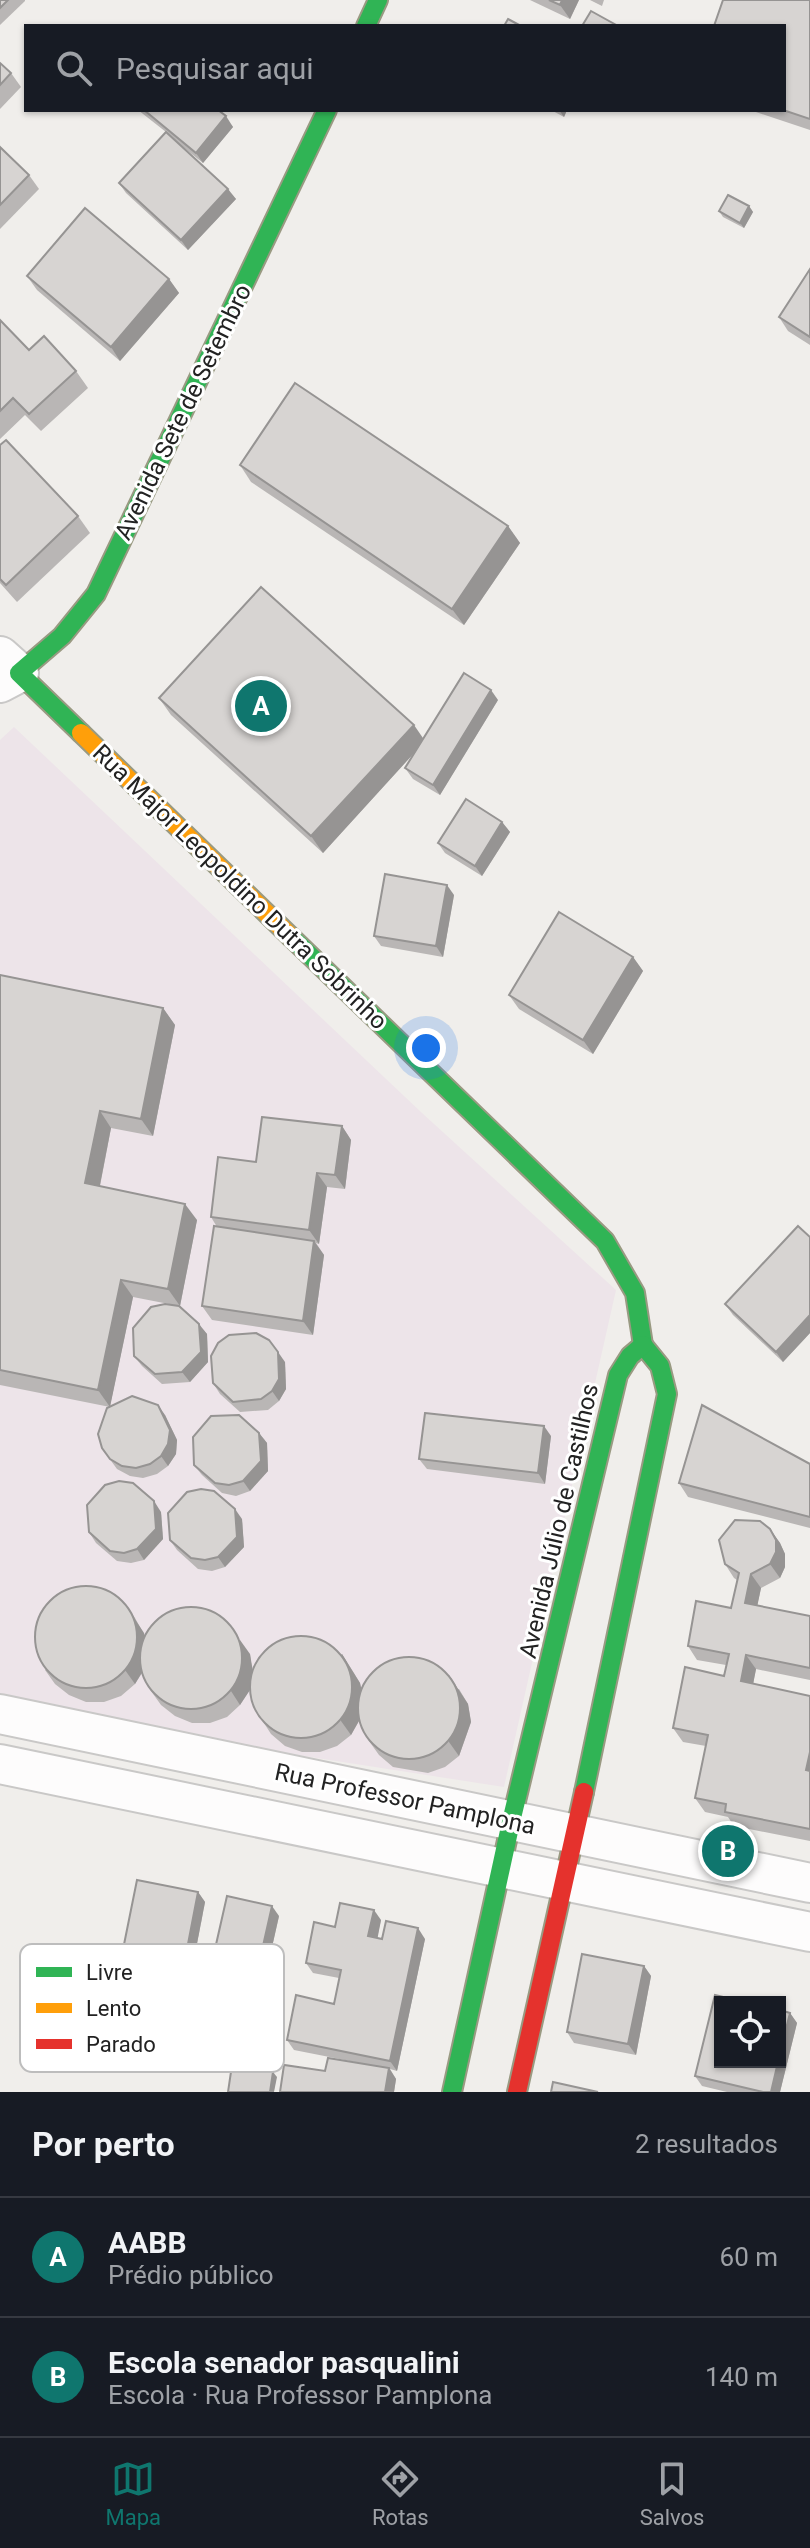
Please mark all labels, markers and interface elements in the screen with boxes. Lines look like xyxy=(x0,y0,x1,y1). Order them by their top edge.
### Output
search box xyxy=(24,24,786,112)
icon: search xyxy=(52,46,96,90)
text: Pesquisar aqui xyxy=(116,51,314,86)
street label: Avenida Sete de Setembro xyxy=(109,280,257,544)
pin: A xyxy=(235,676,287,736)
street label: Rua Major Leopoldino Dutra Sobrinho xyxy=(87,739,393,1035)
your location xyxy=(406,1028,446,1068)
street label: Avenida Júlio de Castilhos xyxy=(514,1381,604,1661)
street label: Rua Professor Pamplona xyxy=(272,1758,538,1840)
pin: B xyxy=(702,1821,754,1881)
legend xyxy=(20,1944,284,2072)
text: Livre xyxy=(86,1960,133,1985)
text: Lento xyxy=(86,1996,141,2021)
map controls xyxy=(714,1996,786,2068)
button: locate xyxy=(714,1996,786,2068)
text: Parado xyxy=(86,2032,156,2057)
text: Por perto xyxy=(32,2124,175,2164)
text: 2 resultados xyxy=(635,2129,778,2159)
text: AABB xyxy=(108,2225,187,2260)
text: A xyxy=(49,2242,67,2272)
text: 60 m xyxy=(720,2242,778,2272)
text: Prédio público xyxy=(108,2260,274,2290)
text: Escola senador pasqualini xyxy=(108,2345,460,2380)
text: B xyxy=(50,2362,66,2392)
text: 140 m xyxy=(705,2362,778,2392)
text: Escola · Rua Professor Pamplona xyxy=(108,2380,492,2410)
tab: Mapa xyxy=(106,2457,161,2530)
tab: Rotas xyxy=(372,2457,429,2530)
tab: Salvos xyxy=(640,2457,704,2530)

